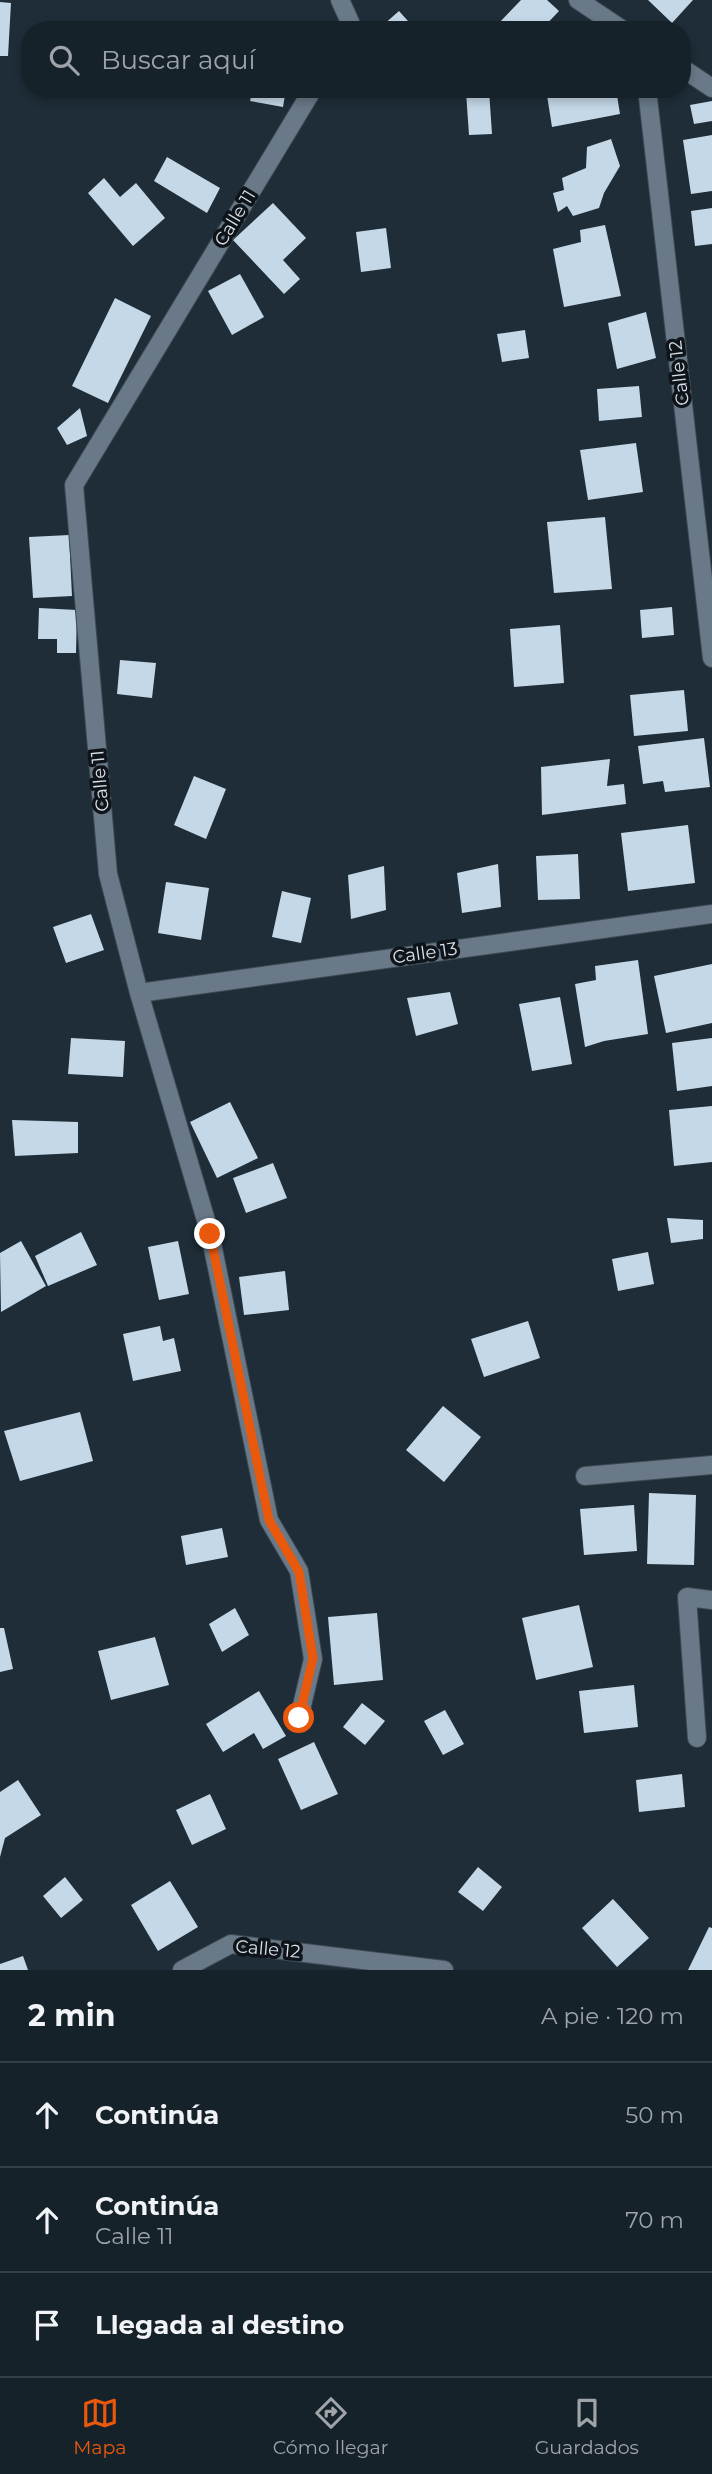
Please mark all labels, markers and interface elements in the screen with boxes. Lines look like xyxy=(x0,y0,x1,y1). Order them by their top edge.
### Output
search box xyxy=(21,21,691,98)
icon: search xyxy=(45,41,83,79)
text: Buscar aquí xyxy=(101,44,255,76)
street label: Calle 11 xyxy=(210,186,260,250)
street label: Calle 12 xyxy=(664,339,694,407)
street label: Calle 11 xyxy=(86,749,114,813)
street label: Calle 13 xyxy=(391,938,459,968)
route end xyxy=(194,1218,225,1249)
route start xyxy=(283,1702,314,1733)
street label: Calle 12 xyxy=(235,1935,301,1963)
text: 2 min xyxy=(28,1997,115,2034)
text: A pie · 120 m xyxy=(541,2002,684,2030)
icon: ahead xyxy=(28,2096,66,2134)
text: Continúa xyxy=(95,2099,219,2131)
text: 50 m xyxy=(625,2101,684,2129)
text: Continúa xyxy=(95,2190,219,2222)
icon: ahead xyxy=(28,2201,66,2239)
text: 70 m xyxy=(625,2206,684,2234)
text: Calle 11 xyxy=(95,2222,174,2250)
icon: arrive xyxy=(28,2306,66,2344)
text: Llegada al destino xyxy=(95,2309,344,2341)
tab: Mapa xyxy=(73,2394,127,2459)
tab: Cómo llegar xyxy=(273,2394,388,2459)
tab: Guardados xyxy=(535,2394,639,2459)

